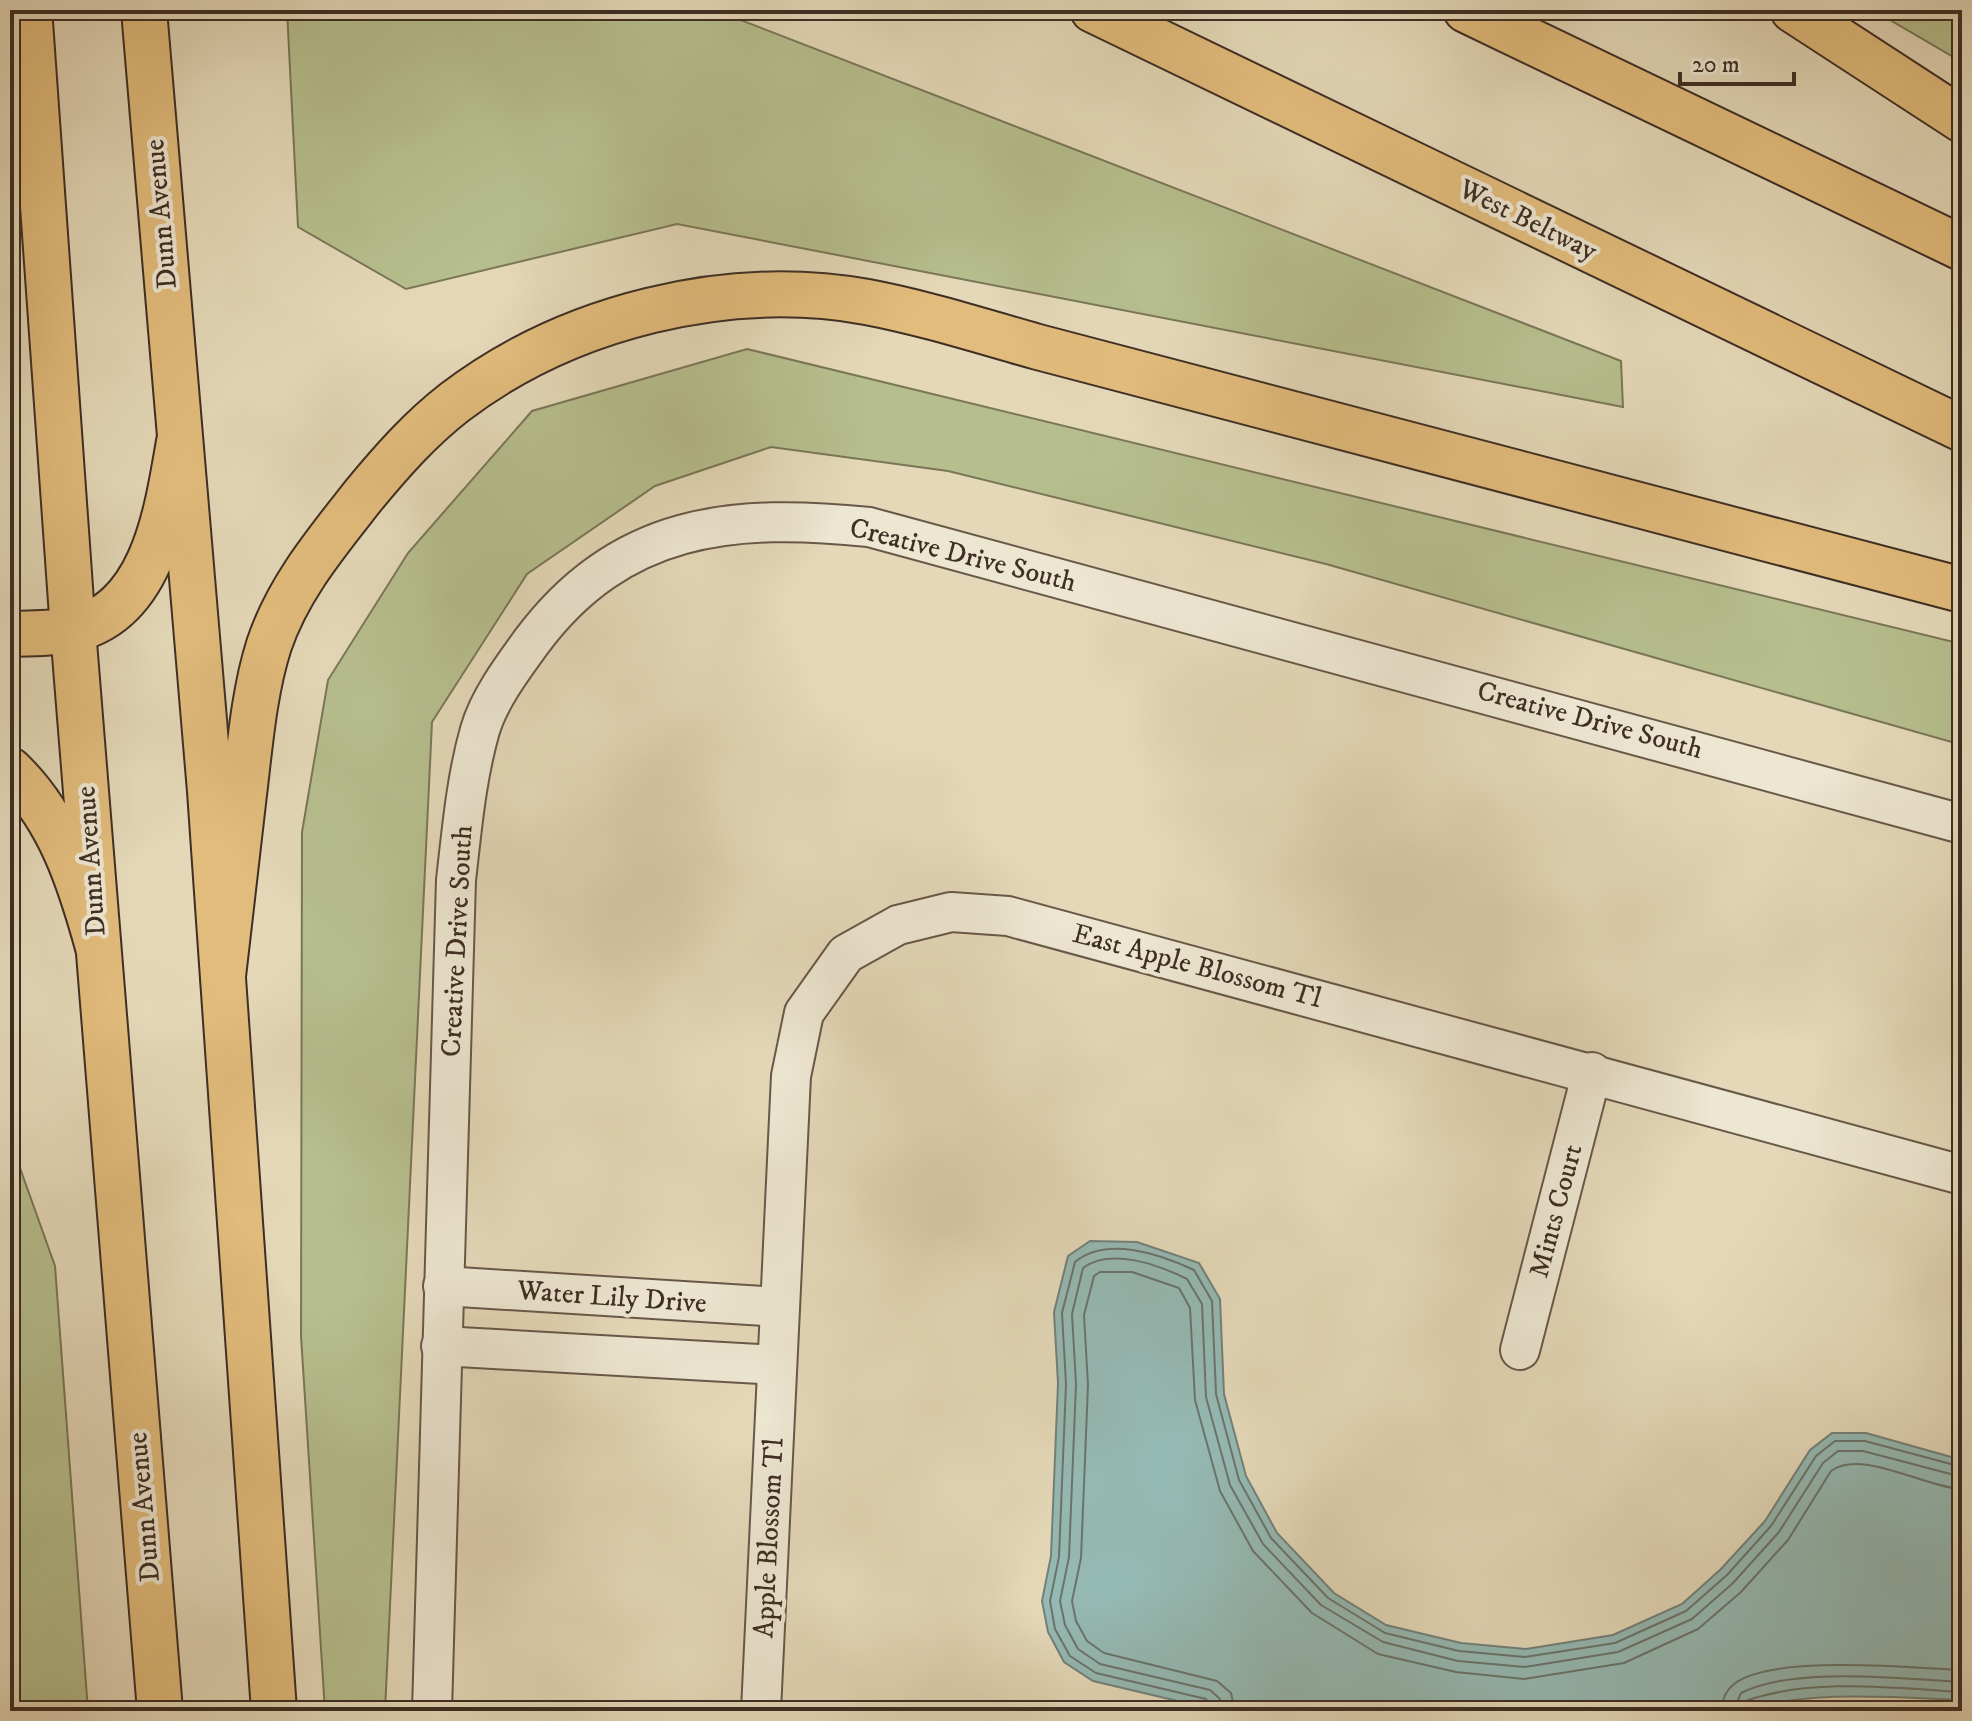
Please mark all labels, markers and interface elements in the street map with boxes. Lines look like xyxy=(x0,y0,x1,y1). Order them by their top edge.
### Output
scale bar xyxy=(1680,36,1794,86)
text: 20 m xyxy=(1692,50,1740,80)
street label: Dunn Avenue xyxy=(137,138,185,290)
street label: West Beltway xyxy=(1452,171,1604,269)
street label: Creative Drive South xyxy=(846,510,1080,600)
street label: Creative Drive South xyxy=(1473,673,1707,767)
street label: Dunn Avenue xyxy=(68,785,114,937)
street label: Creative Drive South xyxy=(433,824,481,1058)
street label: East Apple Blossom Tl xyxy=(1069,916,1326,1016)
street label: Mints Court xyxy=(1521,1140,1591,1282)
street label: Water Lily Drive xyxy=(515,1273,708,1321)
street label: Dunn Avenue xyxy=(120,1431,168,1583)
street label: Apple Blossom Tl xyxy=(746,1437,792,1639)

